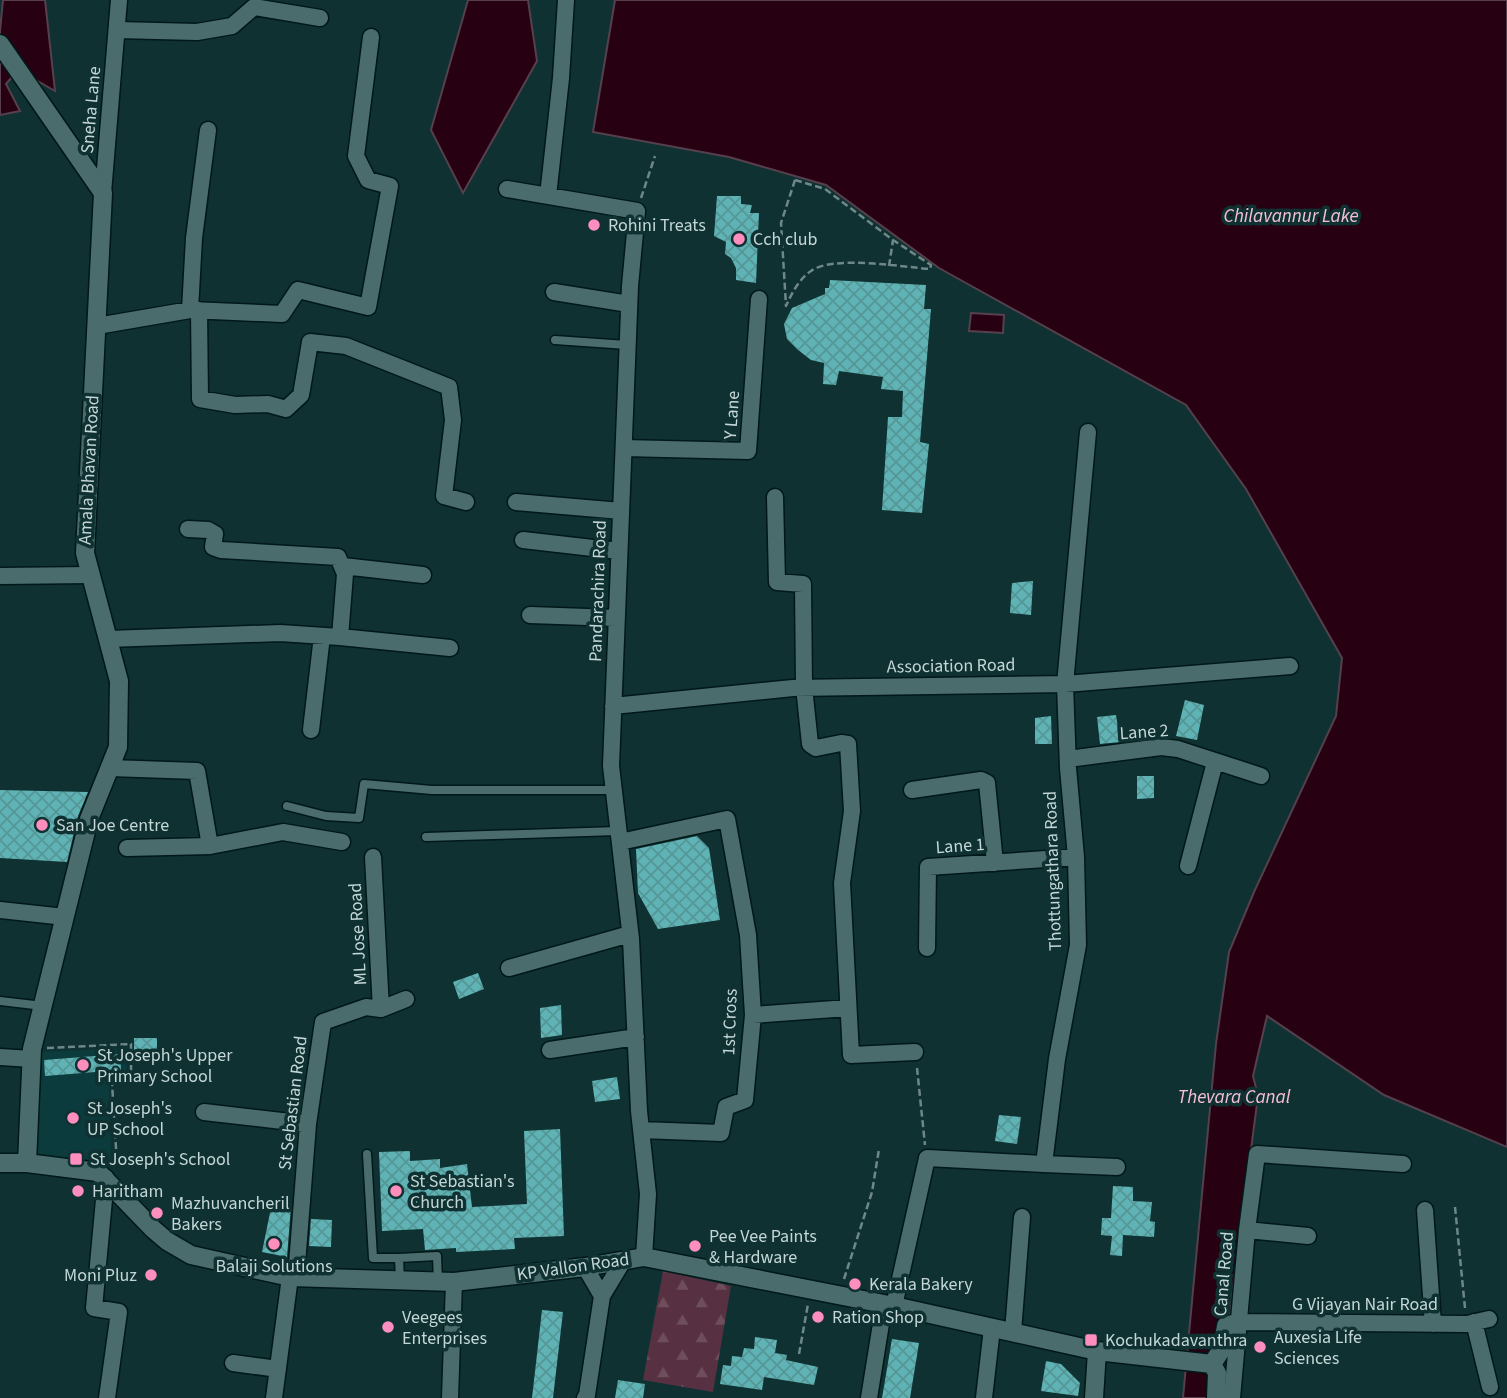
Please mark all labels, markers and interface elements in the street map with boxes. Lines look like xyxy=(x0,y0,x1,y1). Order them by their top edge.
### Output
street label: Sneha Lane xyxy=(75,65,107,155)
water label: Chilavannur Lake xyxy=(1223,203,1359,230)
place label: Rohini Treats xyxy=(608,213,706,238)
marker: Rohini Treats xyxy=(586,217,602,233)
place label: Cch club xyxy=(753,227,817,252)
marker: Cch club xyxy=(731,231,747,247)
street label: Y Lane xyxy=(718,390,746,441)
street label: Amala Bhavan Road xyxy=(73,395,105,545)
street label: Pandarachira Road xyxy=(583,520,613,662)
street label: Association Road xyxy=(886,652,1016,680)
street label: Lane 2 xyxy=(1119,718,1169,746)
street label: Thottungathara Road xyxy=(1038,791,1068,951)
place label: San Joe Centre xyxy=(56,813,169,838)
marker: San Joe Centre xyxy=(34,817,50,833)
street label: Lane 1 xyxy=(935,832,985,860)
street label: ML Jose Road xyxy=(343,882,373,986)
street label: 1st Cross xyxy=(716,988,744,1056)
street label: St Sebastian Road xyxy=(272,1034,314,1172)
place label: St Joseph's Upper Primary School xyxy=(97,1043,233,1089)
marker: St Joseph's Upper Primary School xyxy=(75,1057,91,1073)
water label: Thevara Canal xyxy=(1178,1084,1291,1111)
place label: St Joseph's UP School xyxy=(87,1096,172,1142)
marker: St Joseph's UP School xyxy=(65,1110,81,1126)
place label: St Joseph's School xyxy=(90,1147,230,1172)
marker: St Joseph's School xyxy=(68,1151,84,1167)
place label: St Sebastian's Church xyxy=(410,1169,514,1215)
place label: Haritham xyxy=(92,1179,163,1204)
marker: Haritham xyxy=(70,1183,86,1199)
marker: St Sebastian's Church xyxy=(388,1183,404,1199)
place label: Mazhuvancheril Bakers xyxy=(171,1191,290,1237)
marker: Mazhuvancheril Bakers xyxy=(149,1205,165,1221)
place label: Pee Vee Paints & Hardware xyxy=(709,1224,817,1270)
street label: Canal Road xyxy=(1208,1231,1240,1317)
marker: Balaji Solutions xyxy=(266,1236,282,1252)
marker: Pee Vee Paints & Hardware xyxy=(687,1238,703,1254)
street label: KP Vallon Road xyxy=(515,1247,631,1287)
place label: Balaji Solutions xyxy=(215,1254,333,1279)
place label: Moni Pluz xyxy=(64,1263,137,1288)
marker: Moni Pluz xyxy=(143,1267,159,1283)
place label: Kerala Bakery xyxy=(869,1272,973,1297)
marker: Kerala Bakery xyxy=(847,1276,863,1292)
street label: G Vijayan Nair Road xyxy=(1292,1292,1438,1317)
place label: Veegees Enterprises xyxy=(402,1305,487,1351)
place label: Ration Shop xyxy=(832,1305,924,1330)
marker: Ration Shop xyxy=(810,1309,826,1325)
marker: Veegees Enterprises xyxy=(380,1319,396,1335)
place label: Auxesia Life Sciences xyxy=(1274,1325,1362,1371)
place label: Kochukadavanthra xyxy=(1105,1328,1247,1353)
marker: Kochukadavanthra xyxy=(1083,1332,1099,1348)
marker: Auxesia Life Sciences xyxy=(1252,1339,1268,1355)

